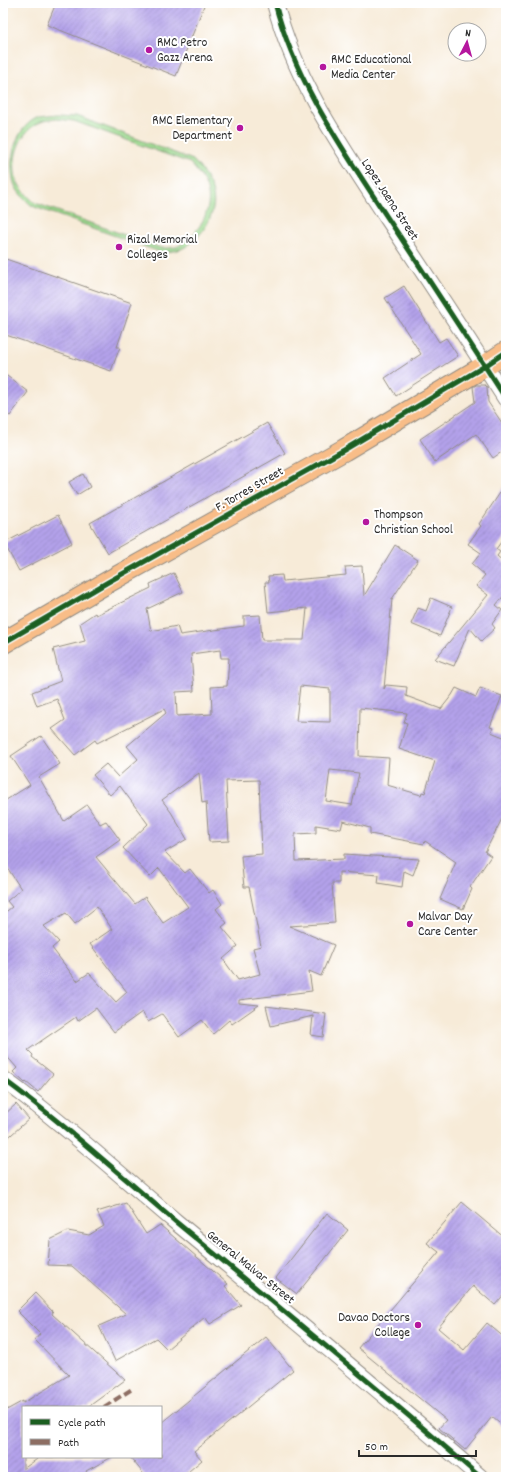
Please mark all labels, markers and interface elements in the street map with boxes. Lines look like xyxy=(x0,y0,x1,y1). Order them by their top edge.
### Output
north arrow xyxy=(447,22,487,62)
text: N xyxy=(464,26,472,42)
place label: RMC Petro Gazz Arena xyxy=(157,34,213,68)
marker: RMC Petro Gazz Arena xyxy=(144,45,154,55)
place label: RMC Educational Media Center xyxy=(331,51,411,85)
marker: RMC Educational Media Center xyxy=(318,62,328,72)
place label: RMC Elementary Department xyxy=(152,112,233,146)
marker: RMC Elementary Department xyxy=(235,123,245,133)
street label: Lopez Jaena Street xyxy=(355,155,423,245)
place label: Rizal Memorial Colleges xyxy=(127,231,197,265)
marker: Rizal Memorial Colleges xyxy=(114,242,124,252)
street label: F. Torres Street xyxy=(212,463,288,517)
place label: Thompson Christian School xyxy=(374,506,453,540)
marker: Thompson Christian School xyxy=(361,517,371,527)
place label: Malvar Day Care Center xyxy=(418,908,478,942)
marker: Malvar Day Care Center xyxy=(405,919,415,929)
street label: General Malvar Street xyxy=(202,1226,298,1310)
place label: Davao Doctors College xyxy=(338,1309,410,1343)
marker: Davao Doctors College xyxy=(413,1320,423,1330)
legend xyxy=(22,1406,162,1458)
text: Cycle path xyxy=(58,1415,106,1432)
scale bar xyxy=(359,1432,476,1458)
text: Path xyxy=(58,1435,79,1452)
text: 50 m xyxy=(365,1439,388,1456)

